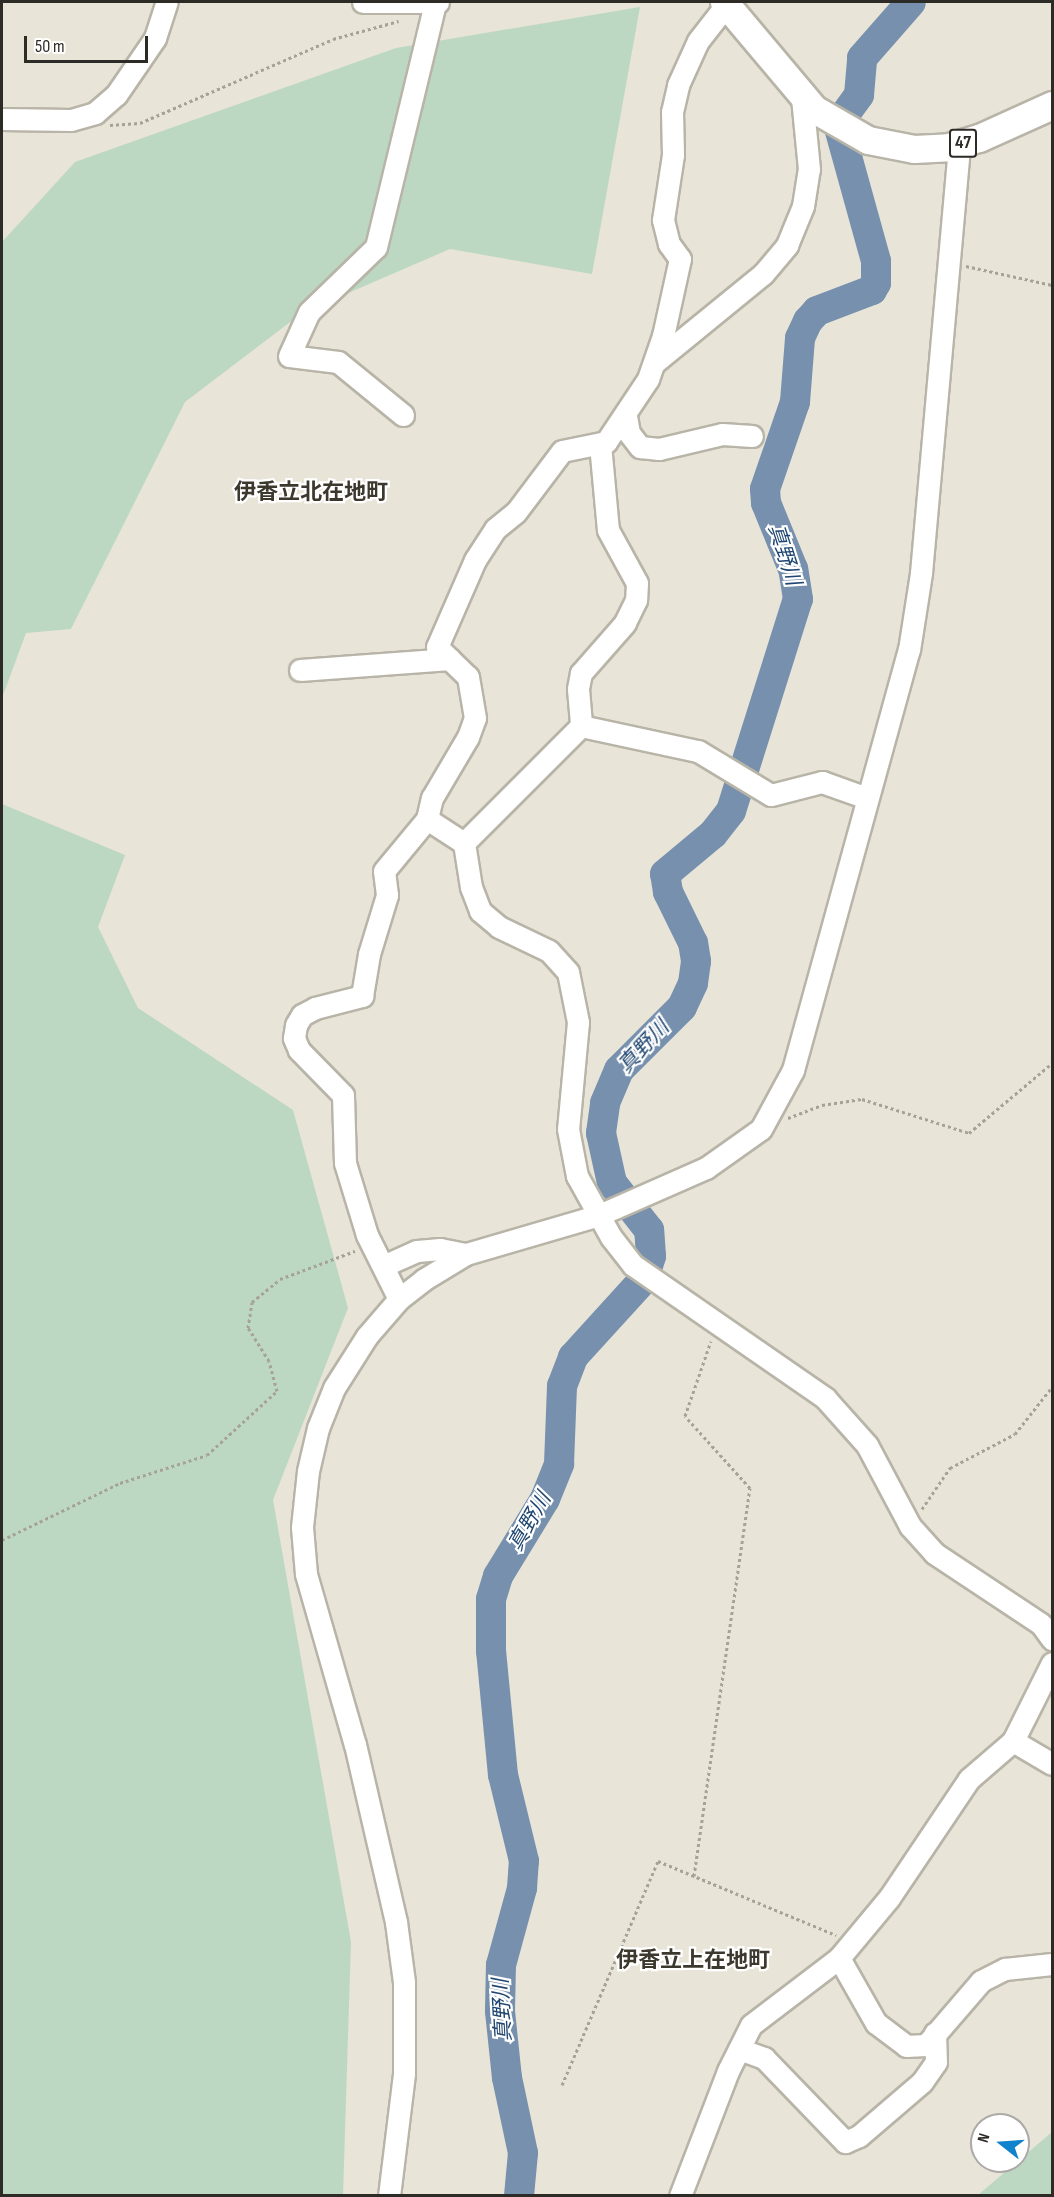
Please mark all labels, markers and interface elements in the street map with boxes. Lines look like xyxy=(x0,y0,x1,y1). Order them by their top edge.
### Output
scale bar xyxy=(27,24,152,62)
text: 50 m xyxy=(35,36,65,57)
road number: 47 xyxy=(948,128,978,158)
district label: 伊香立北在地町 xyxy=(234,480,388,506)
water label: 真野川 xyxy=(762,521,806,589)
water label: 真野川 xyxy=(613,1015,675,1079)
water label: 真野川 xyxy=(503,1488,557,1556)
district label: 伊香立上在地町 xyxy=(616,1948,770,1974)
water label: 真野川 xyxy=(489,1978,517,2042)
north arrow xyxy=(970,2113,1030,2173)
text: N xyxy=(974,2131,995,2145)

